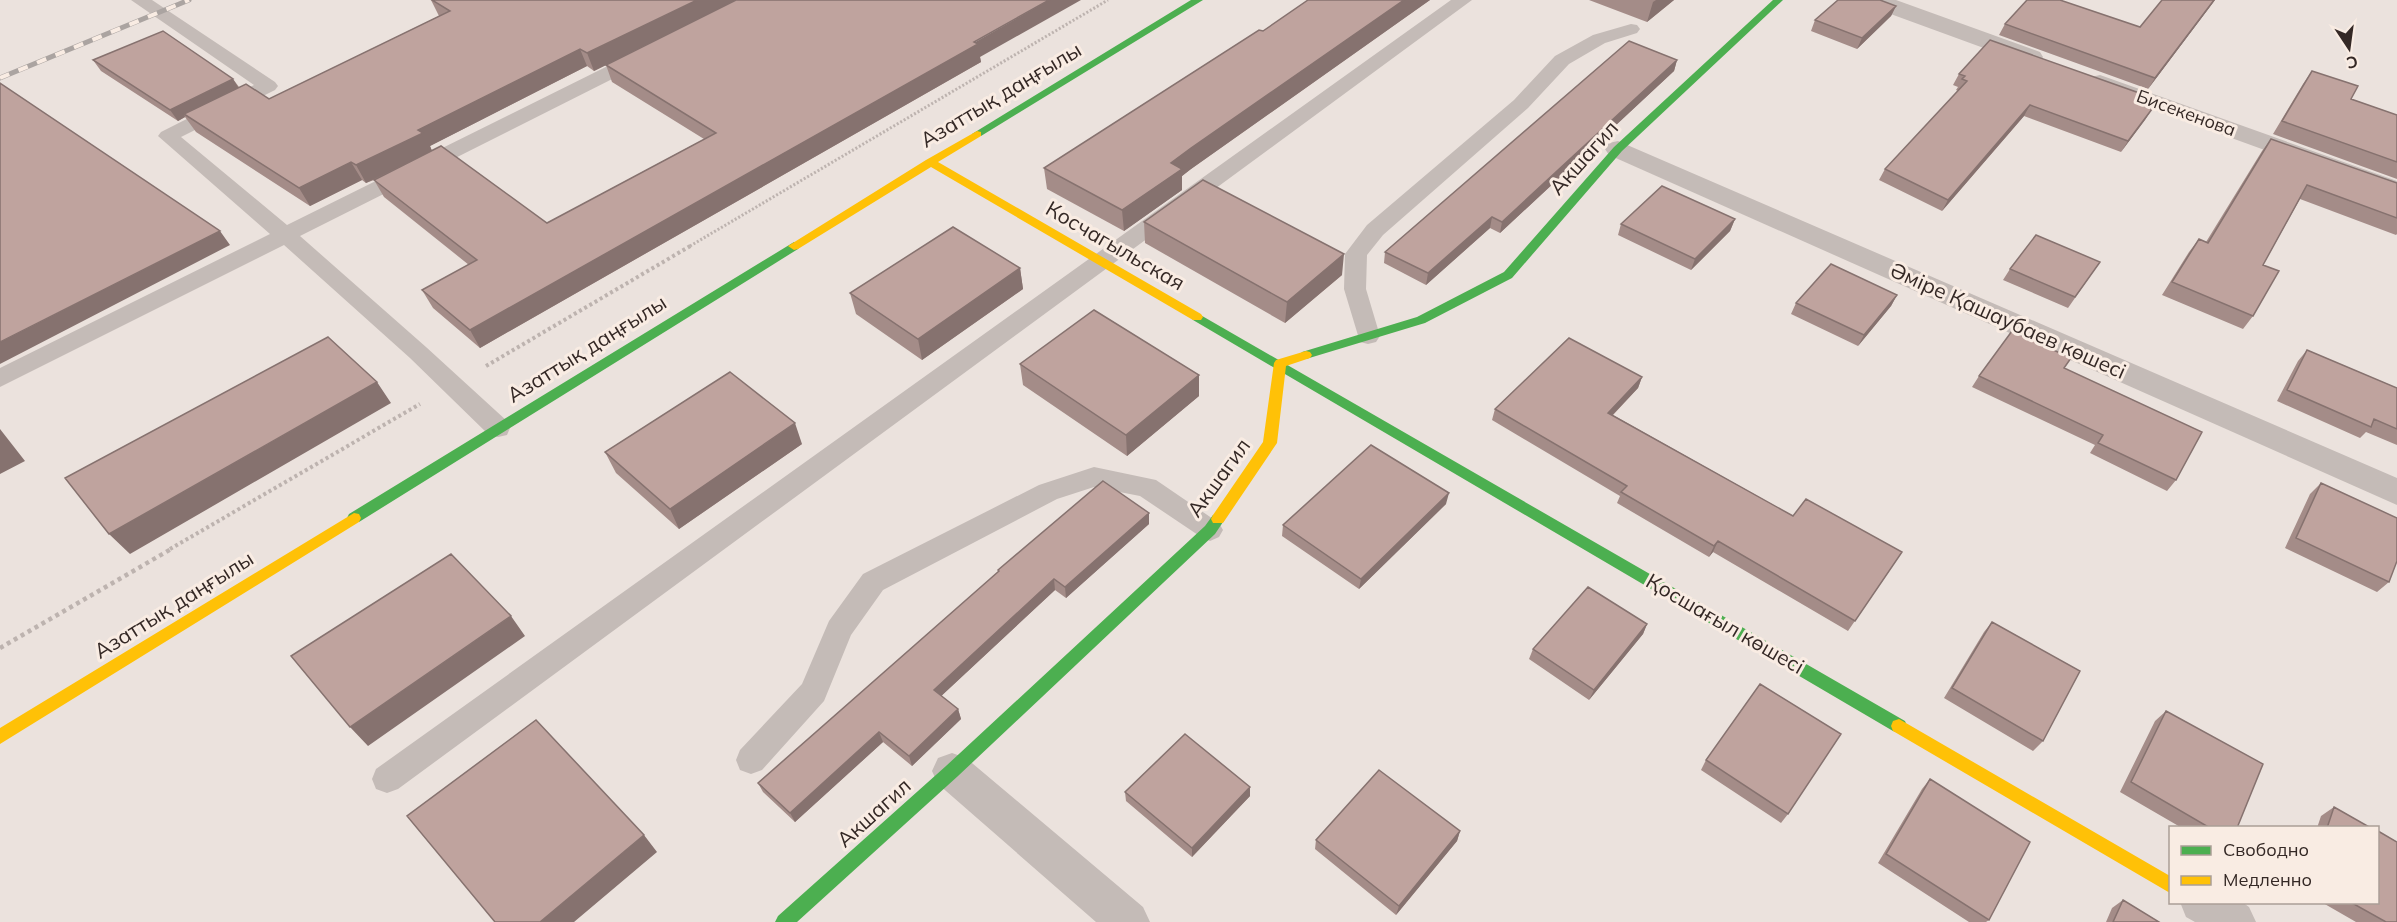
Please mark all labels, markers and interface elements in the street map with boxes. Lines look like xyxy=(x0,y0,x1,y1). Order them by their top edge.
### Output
north arrow xyxy=(2319,18,2379,78)
street label: Азаттық даңғылы xyxy=(915,36,1086,152)
text: С xyxy=(2345,52,2360,74)
street label: Бисекенова xyxy=(2133,84,2239,141)
street label: Акшагил xyxy=(1543,115,1623,200)
street label: Косчагыльская xyxy=(1041,195,1190,295)
street label: Әміре Қашаубаев көшесі xyxy=(1886,256,2130,384)
street label: Азаттық даңғылы xyxy=(502,289,671,408)
street label: Акшагил xyxy=(1181,433,1255,522)
street label: Азаттық даңғылы xyxy=(89,545,258,664)
street label: Қосшағыл көшесі xyxy=(1642,567,1809,679)
street label: Акшагил xyxy=(831,772,916,852)
legend xyxy=(2169,826,2379,904)
text: Свободно xyxy=(2223,838,2309,861)
text: Медленно xyxy=(2223,868,2312,891)

